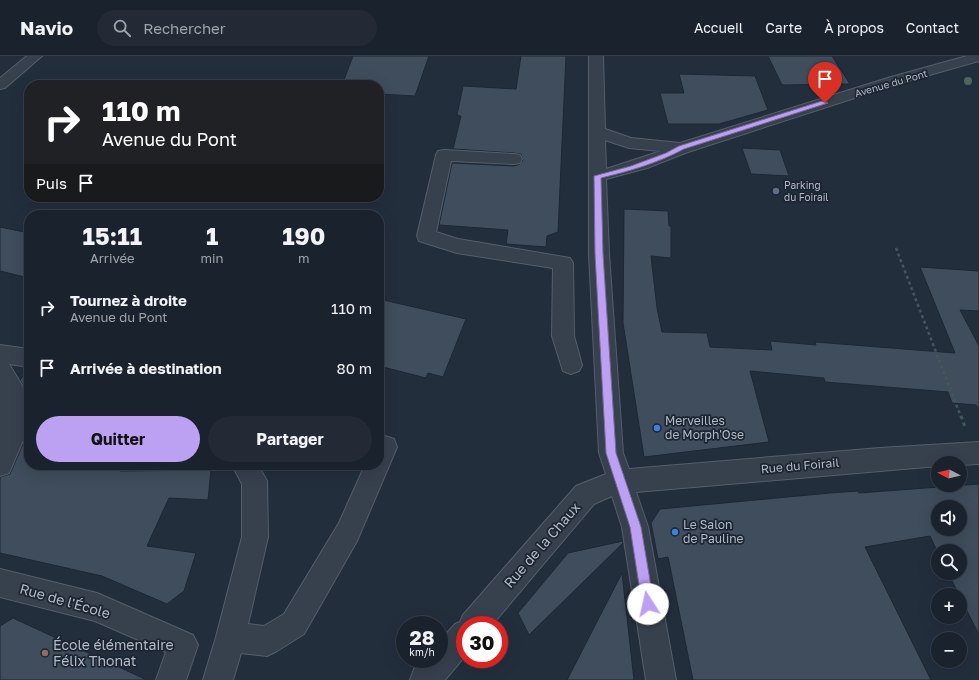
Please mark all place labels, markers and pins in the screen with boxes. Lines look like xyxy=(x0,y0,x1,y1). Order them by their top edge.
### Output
pin xyxy=(808,62,842,103)
place label: Parking du Foirail xyxy=(784,179,829,203)
marker: Parking du Foirail xyxy=(771,186,781,196)
place label: Merveilles de Morph'Ose xyxy=(665,413,744,442)
marker: Merveilles de Morph'Ose xyxy=(652,423,662,433)
place label: Le Salon de Pauline xyxy=(683,517,744,546)
marker: Le Salon de Pauline xyxy=(670,527,680,537)
place label: École élémentaire Félix Thonat xyxy=(53,636,174,669)
marker: École élémentaire Félix Thonat xyxy=(40,648,50,658)

